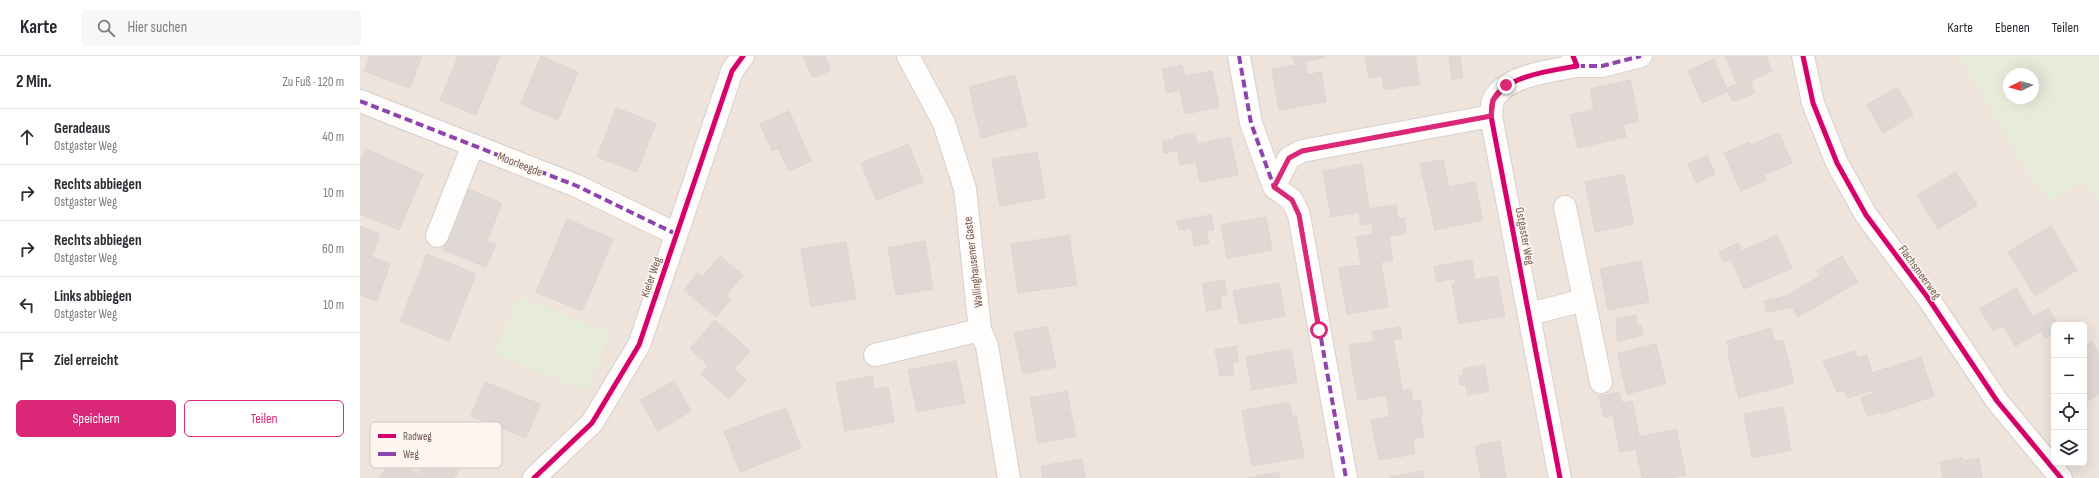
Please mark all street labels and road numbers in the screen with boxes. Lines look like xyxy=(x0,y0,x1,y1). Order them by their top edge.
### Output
street label: Moorleegde xyxy=(495,149,545,180)
street label: Ostgaster Weg xyxy=(1512,206,1537,266)
street label: Wallinghausener Gaste xyxy=(960,215,987,308)
street label: Flachsmeerweg xyxy=(1895,242,1944,302)
street label: Kieler Weg xyxy=(638,255,665,300)

